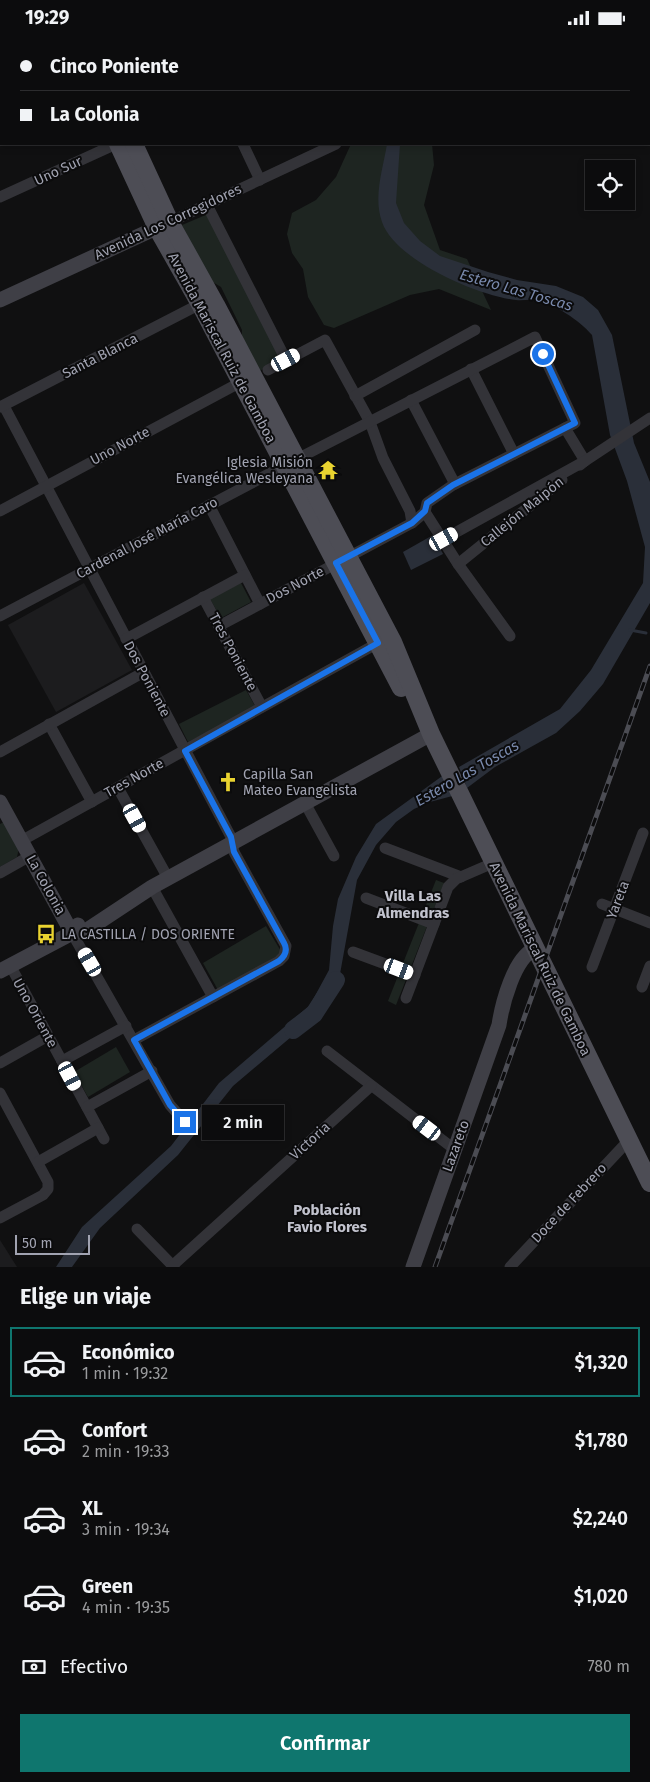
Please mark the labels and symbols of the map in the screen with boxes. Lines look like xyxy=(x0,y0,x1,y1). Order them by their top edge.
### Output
street label: Uno Sur xyxy=(32,152,85,189)
street label: Avenida Los Corregidores xyxy=(92,180,245,264)
street label: Avenida Mariscal Ruiz de Gamboa xyxy=(164,250,280,446)
water label: Estero Las Toscas xyxy=(458,265,574,315)
street label: Santa Blanca xyxy=(59,330,141,382)
route start xyxy=(532,343,554,365)
car xyxy=(269,346,302,374)
street label: Uno Norte xyxy=(87,423,153,469)
place label: Iglesia Misión Evangélica Wesleyana xyxy=(175,454,313,487)
temple icon: Iglesia Misión Evangélica Wesleyana xyxy=(317,459,339,481)
street label: Callejón Maipón xyxy=(477,473,567,551)
street label: Cardenal José María Caro xyxy=(73,493,221,583)
car xyxy=(427,525,460,553)
street label: Dos Norte xyxy=(263,563,327,607)
street label: Tres Poniente xyxy=(205,610,261,694)
street label: Dos Poniente xyxy=(120,638,174,720)
water label: Estero Las Toscas xyxy=(412,736,522,810)
street label: Tres Norte xyxy=(101,755,167,801)
place label: Capilla San Mateo Evangelista xyxy=(243,766,357,799)
church icon: Capilla San Mateo Evangelista xyxy=(217,771,239,793)
car xyxy=(121,801,148,835)
street label: La Colonia xyxy=(23,852,69,918)
street label: Avenida Mariscal Ruiz de Gamboa xyxy=(486,860,594,1058)
street label: Yareta xyxy=(603,879,633,921)
district label: Villa Las Almendras xyxy=(376,887,449,922)
bus stop icon: LA CASTILLA / DOS ORIENTE xyxy=(35,923,57,945)
place label: LA CASTILLA / DOS ORIENTE xyxy=(61,926,235,943)
car xyxy=(76,945,103,979)
car xyxy=(382,957,415,981)
street label: Uno Oriente xyxy=(9,975,61,1051)
car xyxy=(56,1059,83,1093)
callout: 2 min xyxy=(202,1105,285,1139)
route end xyxy=(174,1111,196,1133)
car xyxy=(410,1113,443,1143)
street label: Victoria xyxy=(286,1118,334,1164)
street label: Lazareto xyxy=(439,1118,473,1174)
street label: Doce de Febrero xyxy=(528,1160,610,1246)
district label: Población Favio Flores xyxy=(287,1201,367,1236)
scale bar xyxy=(15,1232,90,1255)

